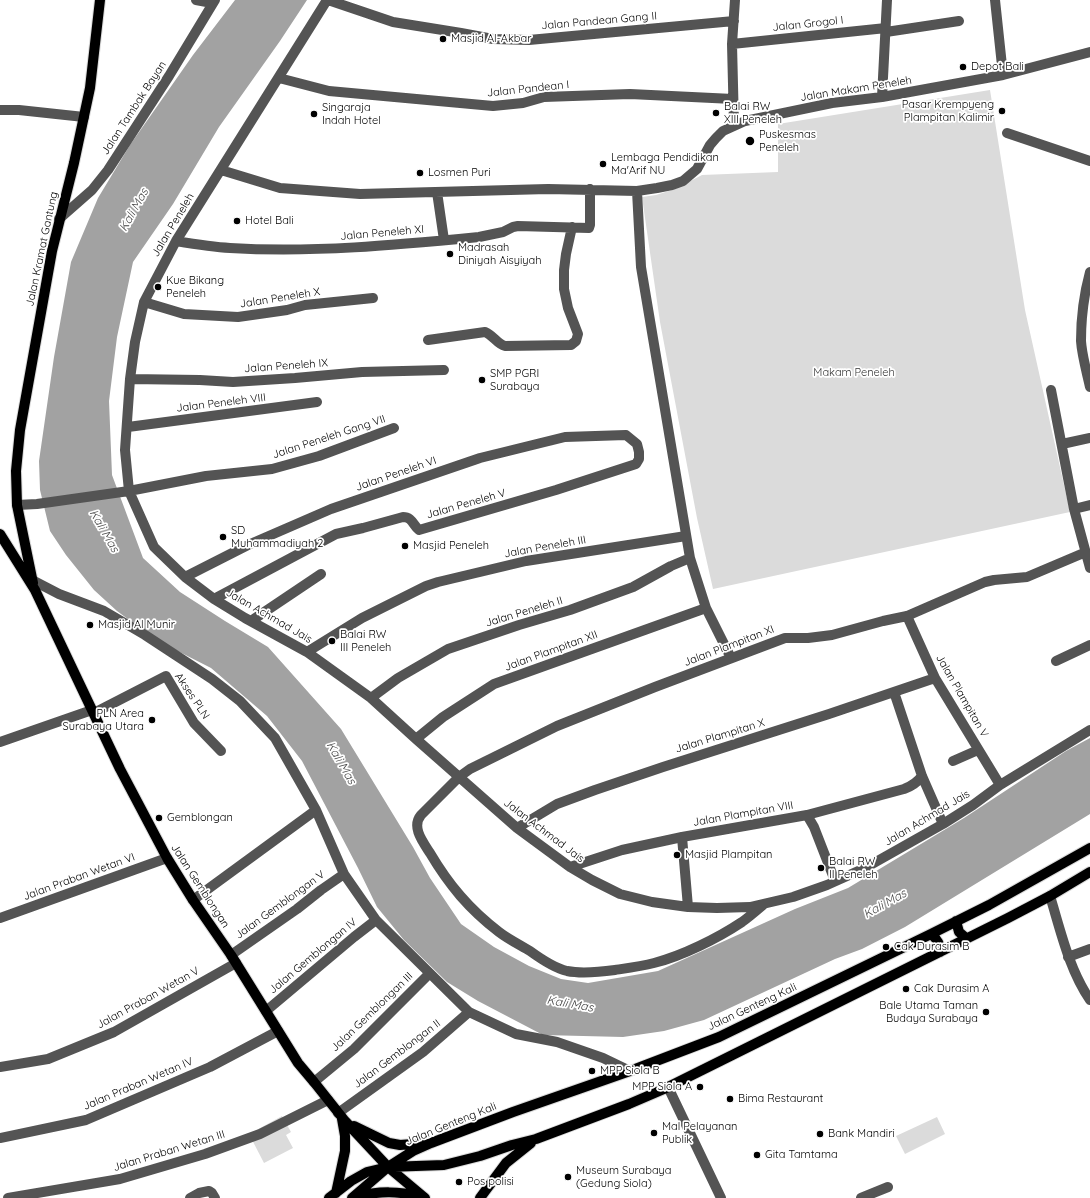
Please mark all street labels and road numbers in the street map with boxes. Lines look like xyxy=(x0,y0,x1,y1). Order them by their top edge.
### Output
street label: Jalan Pandean Gang II xyxy=(541,9,657,33)
street label: Jalan Grogol I xyxy=(772,14,844,34)
street label: Jalan Tambak Bayan xyxy=(99,59,169,157)
street label: Jalan Makam Peneleh xyxy=(799,74,913,104)
street label: Jalan Pandean I xyxy=(486,78,570,100)
street label: Jalan Kramat Gantung xyxy=(23,190,61,308)
street label: Jalan Peneleh xyxy=(149,191,197,259)
street label: Jalan Peneleh XI xyxy=(340,223,424,243)
street label: Jalan Peneleh X xyxy=(239,285,321,311)
street label: Jalan Peneleh IX xyxy=(244,356,328,376)
street label: Jalan Peneleh VIII xyxy=(175,391,267,415)
street label: Jalan Peneleh Gang VII xyxy=(271,412,387,462)
street label: Jalan Peneleh VI xyxy=(354,454,438,494)
street label: Jalan Peneleh V xyxy=(425,486,507,522)
street label: Jalan Peneleh III xyxy=(503,533,587,561)
street label: Jalan Achmad Jais xyxy=(224,586,314,646)
street label: Jalan Peneleh II xyxy=(484,594,564,630)
street label: Jalan Plampitan XI xyxy=(682,623,776,669)
street label: Jalan Plampitan XII xyxy=(503,628,599,674)
street label: Jalan Plampitan V xyxy=(933,652,991,740)
street label: Akses PLN xyxy=(172,670,212,722)
street label: Jalan Plampitan X xyxy=(674,716,766,756)
street label: Jalan Achmad Jais xyxy=(882,787,972,849)
street label: Jalan Achmad Jais xyxy=(501,796,587,866)
street label: Jalan Plampitan VIII xyxy=(692,799,794,829)
street label: Jalan Gemblongan xyxy=(168,842,232,930)
street label: Jalan Praban Wetan VI xyxy=(21,851,137,903)
street label: Jalan Gemblongan V xyxy=(233,868,327,942)
street label: Jalan Gemblongan IV xyxy=(266,915,360,997)
street label: Jalan Praban Wetan V xyxy=(94,964,202,1032)
street label: Jalan Gemblongan III xyxy=(328,970,416,1054)
street label: Jalan Genteng Kali xyxy=(705,981,799,1033)
street label: Jalan Gemblongan II xyxy=(351,1017,443,1091)
street label: Jalan Praban Wetan IV xyxy=(81,1055,195,1113)
street label: Jalan Genteng Kali xyxy=(404,1100,498,1148)
street label: Jalan Praban Wetan III xyxy=(112,1128,226,1174)

